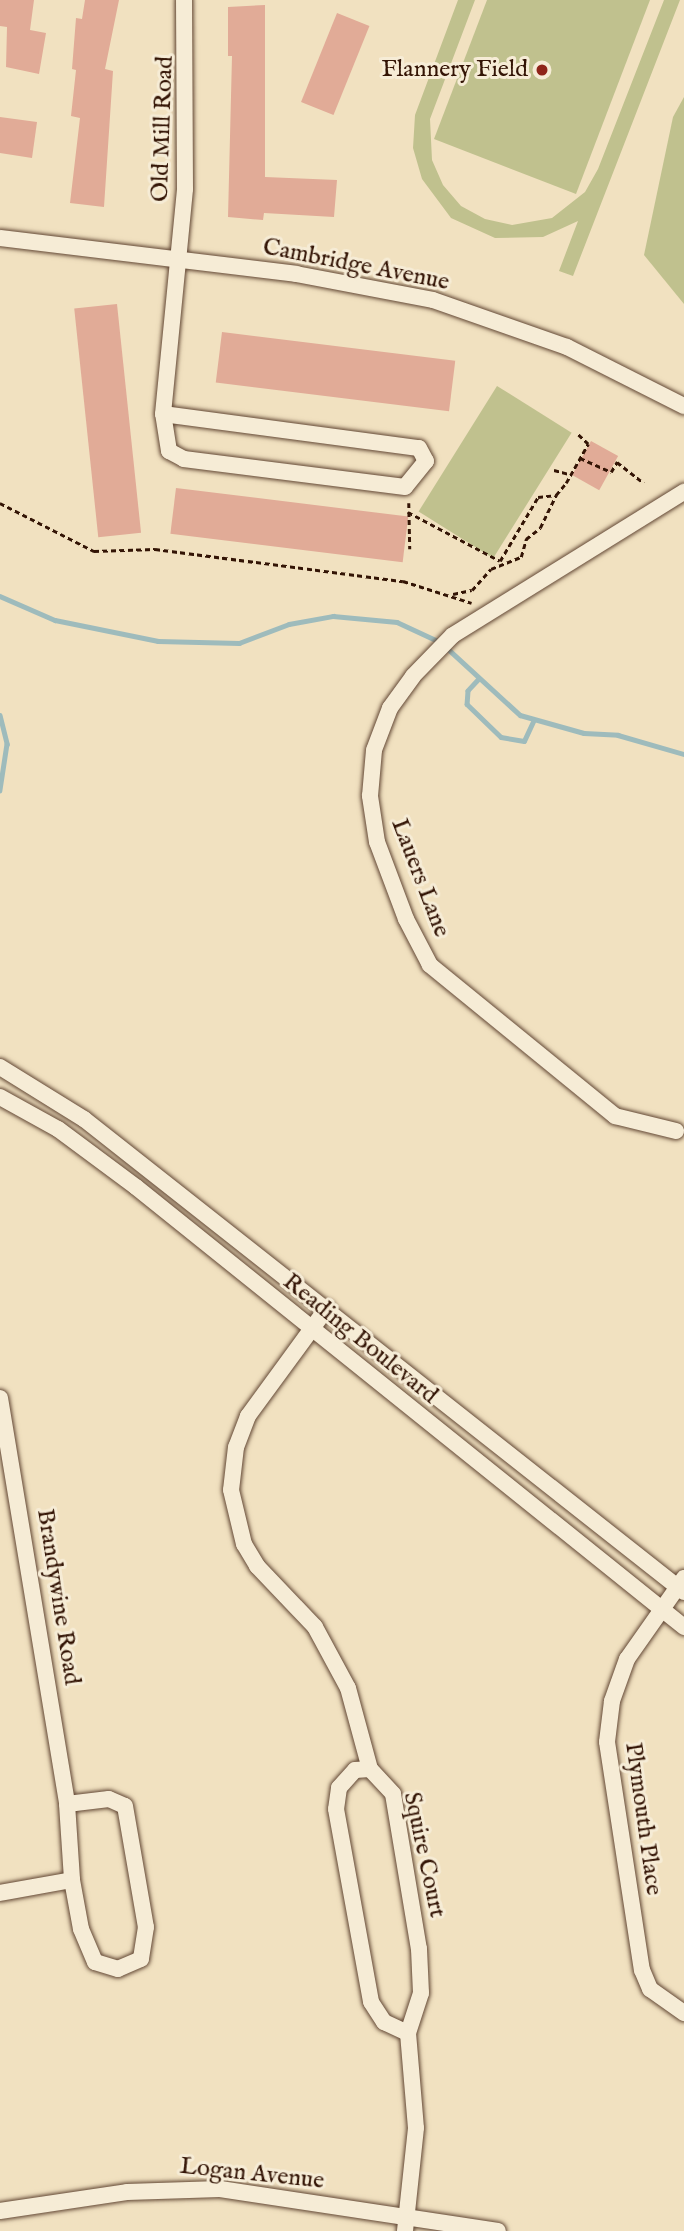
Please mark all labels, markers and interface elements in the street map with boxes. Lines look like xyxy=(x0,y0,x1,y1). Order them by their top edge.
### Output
street label: Old Mill Road xyxy=(146,56,180,202)
place label: Flannery Field xyxy=(382,56,528,84)
marker: Flannery Field xyxy=(534,62,550,78)
street label: Cambridge Avenue xyxy=(260,233,452,297)
street label: Lauers Lane xyxy=(384,815,456,941)
street label: Reading Boulevard xyxy=(277,1268,443,1410)
street label: Brandywine Road xyxy=(30,1507,86,1687)
street label: Plymouth Place xyxy=(618,1741,668,1897)
street label: Squire Court xyxy=(397,1790,451,1920)
street label: Logan Avenue xyxy=(178,2152,326,2196)

